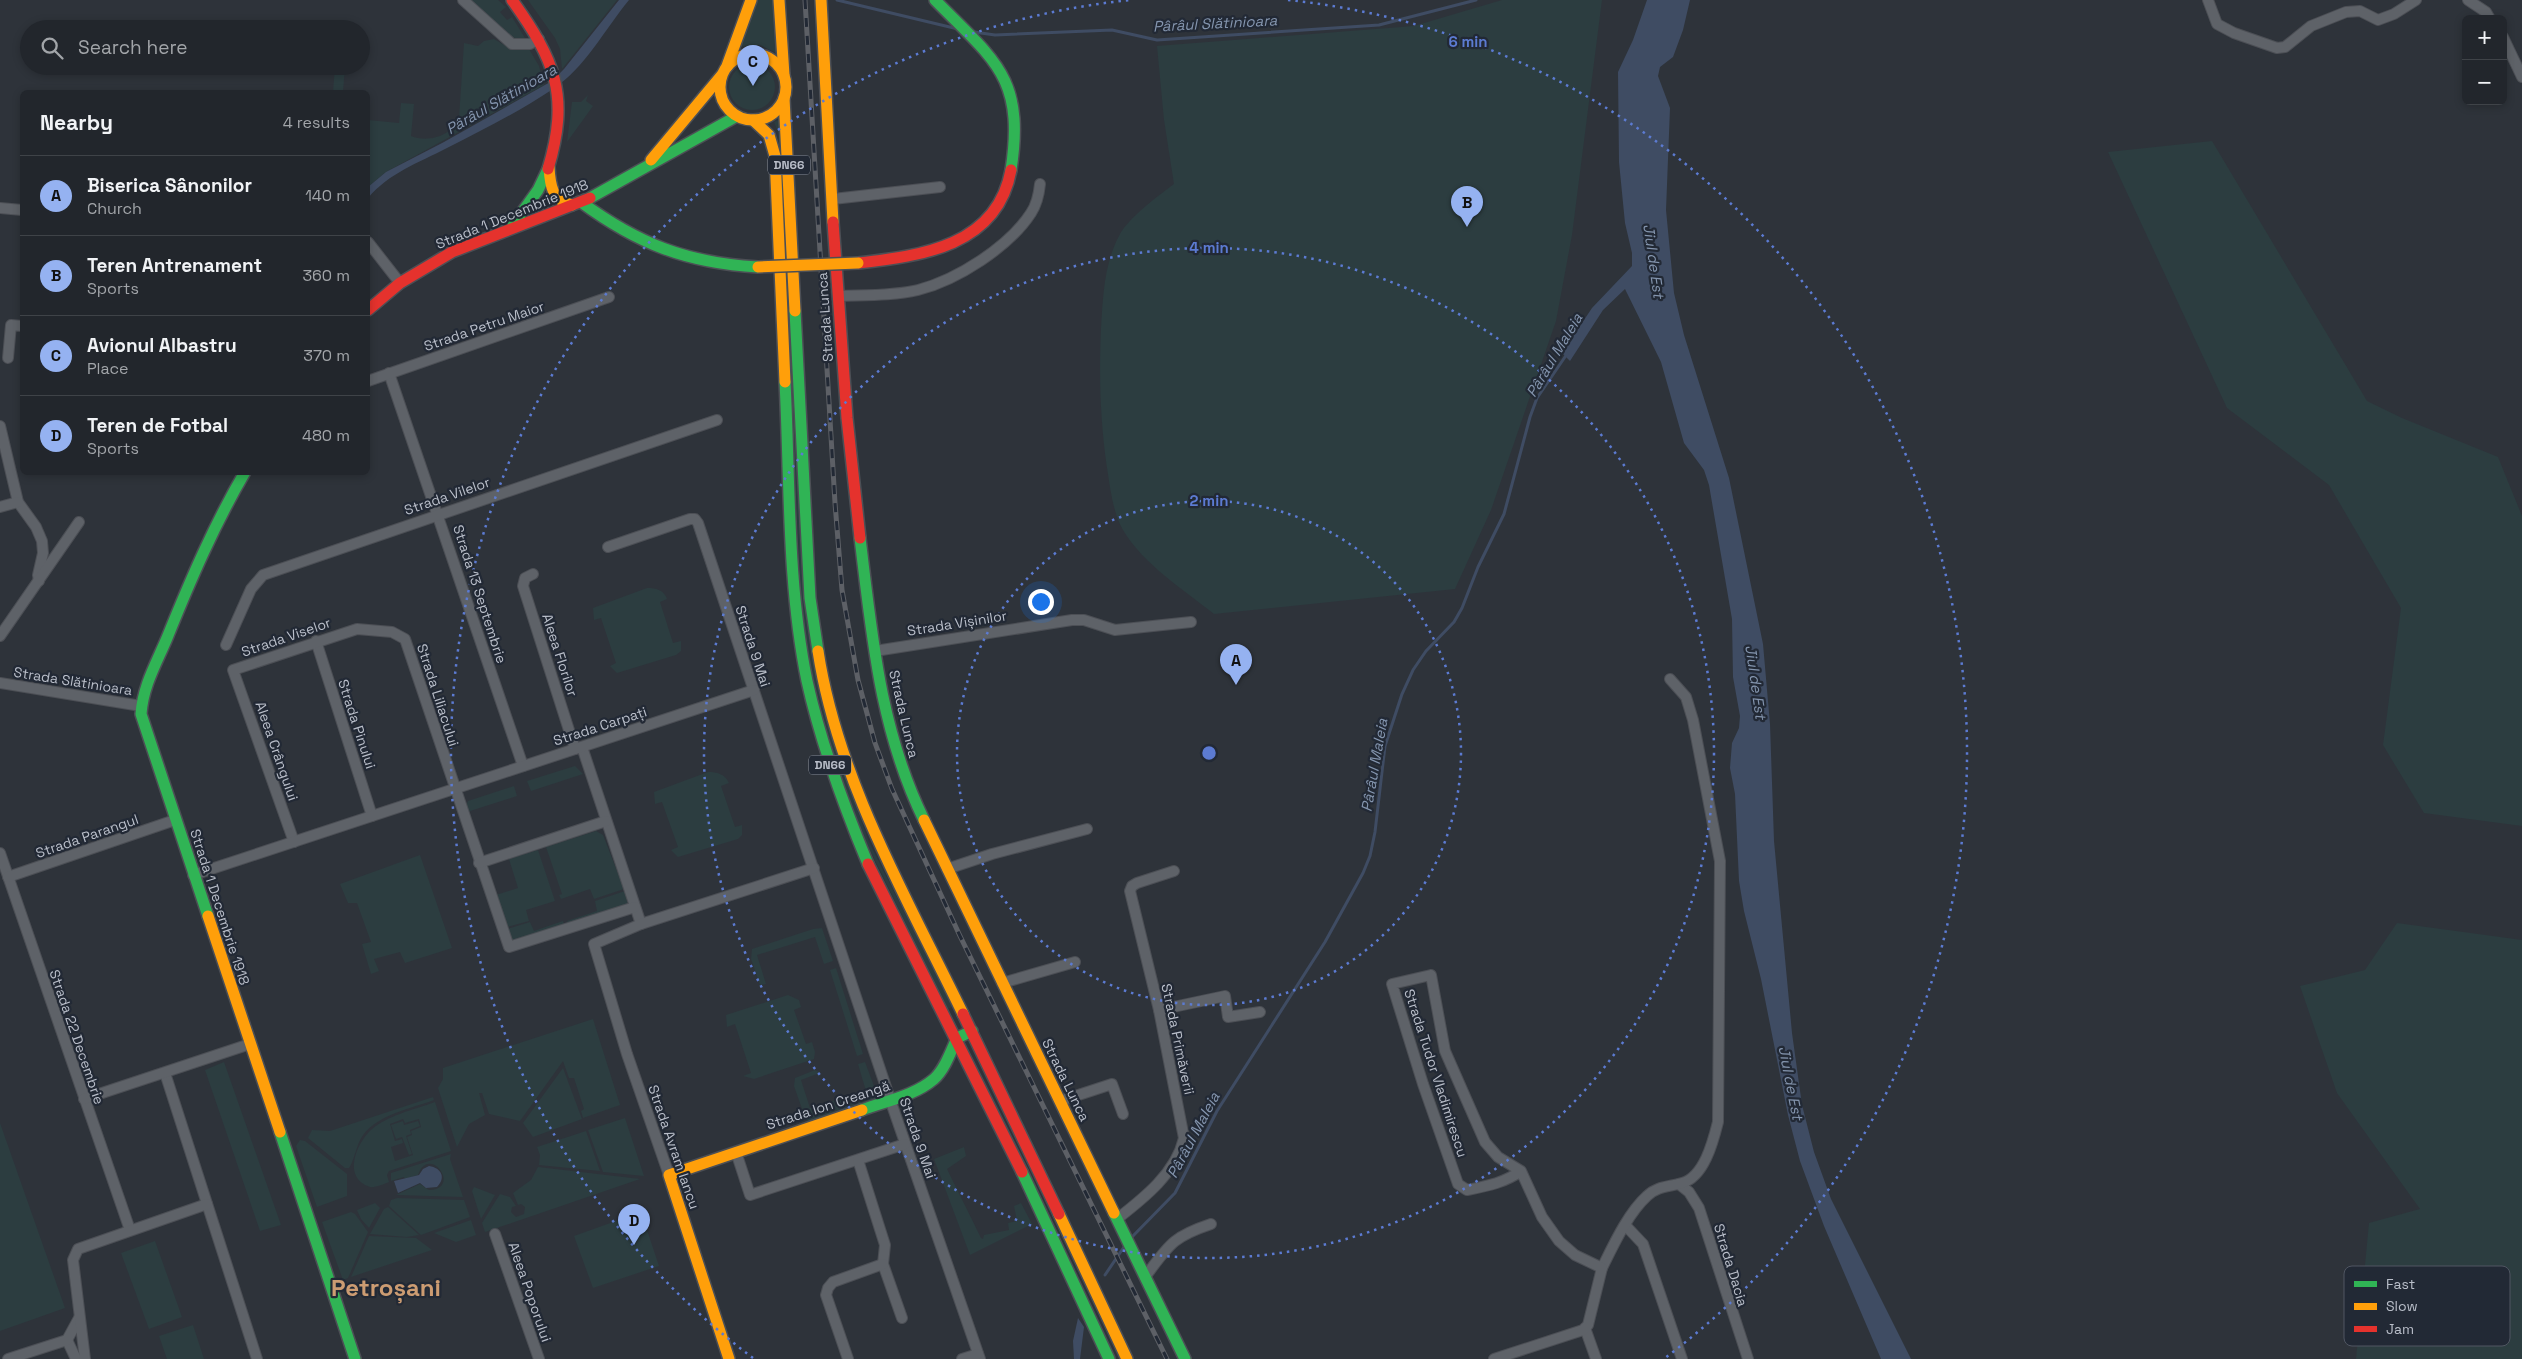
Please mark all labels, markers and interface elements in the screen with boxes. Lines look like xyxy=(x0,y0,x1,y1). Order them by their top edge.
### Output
water label: Pârâul Slătinioara xyxy=(1152,10,1278,36)
map controls xyxy=(2462,15,2507,105)
button: + xyxy=(2462,15,2507,60)
search box xyxy=(20,20,370,75)
text: 6 min xyxy=(1448,32,1488,51)
icon: search xyxy=(38,34,66,62)
text: Search here xyxy=(78,35,188,60)
pin: C xyxy=(737,45,769,86)
water label: Pârâul Slătinioara xyxy=(442,59,560,138)
button: − xyxy=(2462,60,2507,105)
text: Nearby xyxy=(40,109,113,136)
text: 4 results xyxy=(283,112,350,133)
road number: DN66 xyxy=(768,156,810,174)
text: Biserica Sânonilor xyxy=(87,173,252,198)
street label: Strada 1 Decembrie 1918 xyxy=(433,175,591,253)
text: A xyxy=(51,185,61,206)
text: 140 m xyxy=(305,185,350,206)
pin: B xyxy=(1451,186,1483,227)
text: Church xyxy=(87,198,142,219)
water label: Jiul de Est xyxy=(1639,223,1669,301)
text: 4 min xyxy=(1189,238,1229,257)
text: Teren Antrenament xyxy=(87,253,262,278)
text: B xyxy=(51,265,61,286)
text: 360 m xyxy=(302,265,350,286)
street label: Strada Lunca xyxy=(813,272,837,362)
text: Sports xyxy=(87,278,139,299)
street label: Strada Petru Maior xyxy=(421,297,547,355)
water label: Pârâul Maleia xyxy=(1522,309,1587,400)
text: Avionul Albastru xyxy=(87,333,237,358)
text: C xyxy=(51,345,61,366)
text: 370 m xyxy=(303,345,350,366)
text: Place xyxy=(87,358,129,379)
text: Teren de Fotbal xyxy=(87,413,228,438)
text: D xyxy=(51,425,61,446)
text: 480 m xyxy=(302,425,350,446)
text: Sports xyxy=(87,438,139,459)
street label: Strada Vilelor xyxy=(402,473,492,519)
text: 2 min xyxy=(1190,491,1228,510)
street label: Strada 13 Septembrie xyxy=(449,522,511,666)
your location xyxy=(1028,589,1054,615)
street label: Strada 9 Mai xyxy=(731,603,775,689)
street label: Strada Vișinilor xyxy=(906,606,1008,640)
street label: Aleea Florilor xyxy=(538,611,582,699)
street label: Strada Viselor xyxy=(239,613,333,661)
street label: Strada Liliacului xyxy=(413,641,463,749)
pin: A xyxy=(1220,644,1252,685)
water label: Jiul de Est xyxy=(1741,644,1771,722)
street label: Strada Slătinioara xyxy=(12,663,134,699)
street label: Strada Lunca xyxy=(885,668,923,760)
street label: Strada Pinului xyxy=(334,677,380,771)
street label: Aleea Crângului xyxy=(252,699,302,803)
street label: Strada Carpați xyxy=(551,702,649,750)
water label: Pârâul Maleia xyxy=(1356,716,1392,813)
centre of rings xyxy=(1200,744,1218,762)
road number: DN66 xyxy=(809,756,851,774)
street label: Strada Parangul xyxy=(33,810,141,862)
street label: Strada 1 Decembrie 1918 xyxy=(186,827,254,988)
street label: Strada 22 Decembrie xyxy=(45,967,109,1107)
street label: Strada Primăverii xyxy=(1157,982,1199,1096)
street label: Strada Tudor Vladimirescu xyxy=(1400,987,1472,1159)
street label: Strada Lunca xyxy=(1038,1036,1094,1124)
water label: Jiul de Est xyxy=(1775,1044,1808,1124)
street label: Strada Ion Creangă xyxy=(764,1077,892,1133)
street label: Strada Avram Iancu xyxy=(644,1083,704,1211)
water label: Pârâul Maleia xyxy=(1162,1089,1224,1181)
street label: Strada 9 Mai xyxy=(896,1095,940,1181)
pin: D xyxy=(618,1204,650,1245)
street label: Strada Dacia xyxy=(1710,1221,1752,1309)
street label: Aleea Poporului xyxy=(505,1240,555,1344)
legend xyxy=(2344,1266,2510,1346)
district label: Petroșani xyxy=(331,1272,441,1304)
text: Fast xyxy=(2386,1275,2415,1293)
text: Slow xyxy=(2386,1297,2418,1315)
text: Jam xyxy=(2386,1320,2414,1338)

